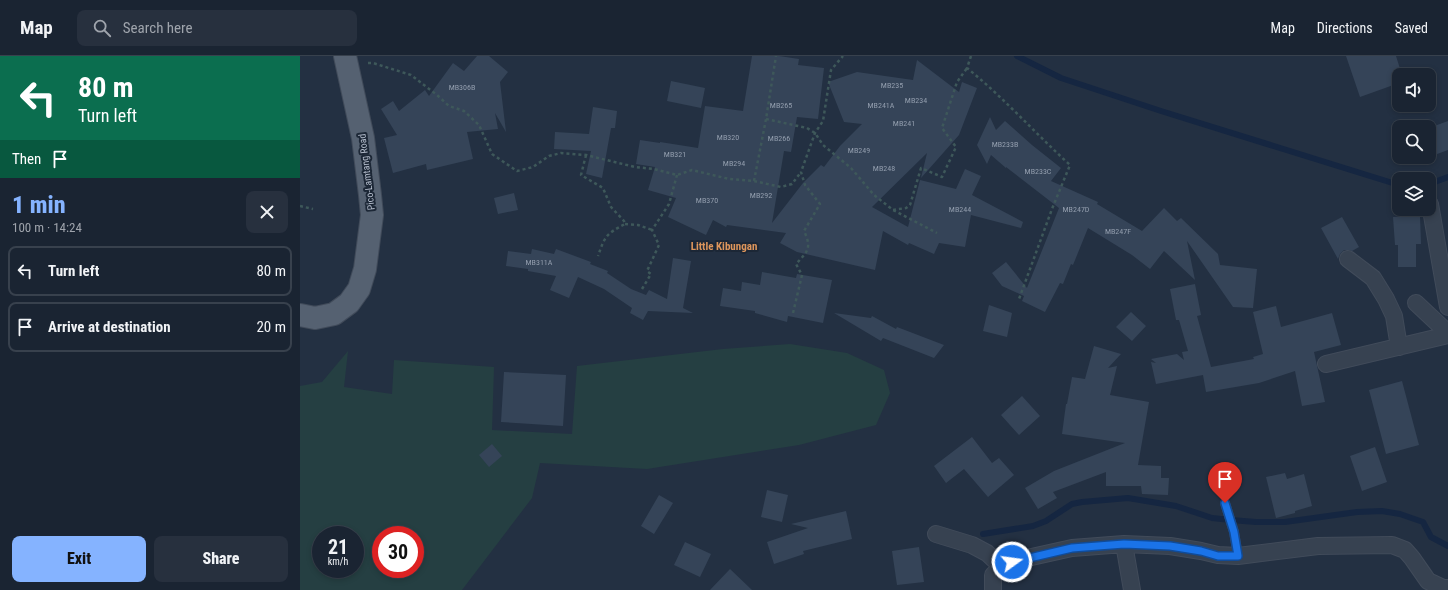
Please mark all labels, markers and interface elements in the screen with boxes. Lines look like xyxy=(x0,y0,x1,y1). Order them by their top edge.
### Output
search box xyxy=(77,10,357,46)
text: Map xyxy=(20,16,53,39)
icon: search xyxy=(91,17,113,39)
text: Search here xyxy=(123,19,193,37)
text: Map xyxy=(1271,20,1295,36)
text: Directions xyxy=(1317,20,1373,36)
text: Saved xyxy=(1395,20,1428,36)
map controls xyxy=(1392,68,1436,216)
button: sound xyxy=(1392,68,1436,112)
text: 80 m xyxy=(78,71,134,104)
icon: left xyxy=(12,72,64,124)
house number: MB235 xyxy=(881,81,903,90)
house number: MB306B xyxy=(449,83,475,92)
house number: MB234 xyxy=(905,96,927,105)
house number: MB265 xyxy=(770,101,792,110)
house number: MB241A xyxy=(868,101,895,110)
text: Turn left xyxy=(78,105,137,126)
house number: MB241 xyxy=(893,119,915,128)
button: search xyxy=(1392,120,1436,164)
street label: Pico-Lamtang Road xyxy=(356,133,377,211)
house number: MB320 xyxy=(717,133,739,142)
house number: MB266 xyxy=(768,134,790,143)
house number: MB233B xyxy=(992,140,1018,149)
house number: MB249 xyxy=(848,146,870,155)
icon: arrive xyxy=(49,148,71,170)
text: Then xyxy=(12,150,41,168)
house number: MB321 xyxy=(664,150,686,159)
house number: MB294 xyxy=(723,159,745,168)
house number: MB248 xyxy=(873,164,895,173)
house number: MB233C xyxy=(1025,167,1052,176)
button: layers xyxy=(1392,172,1436,216)
text: 1 min xyxy=(12,191,66,219)
button: close xyxy=(246,191,288,233)
house number: MB292 xyxy=(750,191,772,200)
house number: MB370 xyxy=(696,196,718,205)
house number: MB244 xyxy=(949,205,971,214)
house number: MB247D xyxy=(1063,205,1090,214)
text: 100 m · 14:24 xyxy=(12,220,82,235)
house number: MB247F xyxy=(1105,227,1131,236)
district label: Little Kibungan xyxy=(691,240,757,253)
house number: MB311A xyxy=(526,258,553,267)
icon: left xyxy=(14,260,36,282)
text: Turn left xyxy=(48,262,99,280)
text: 80 m xyxy=(256,262,286,280)
icon: arrive xyxy=(14,316,36,338)
text: Arrive at destination xyxy=(48,318,171,336)
text: 20 m xyxy=(256,318,286,336)
pin xyxy=(1208,462,1242,503)
icon: arrive xyxy=(1214,468,1236,490)
speed limit sign: 30 xyxy=(372,526,424,578)
text: 21 xyxy=(328,535,348,559)
button: Exit xyxy=(12,536,146,582)
button: Share xyxy=(154,536,288,582)
position arrow xyxy=(991,541,1033,583)
text: km/h xyxy=(328,556,348,567)

